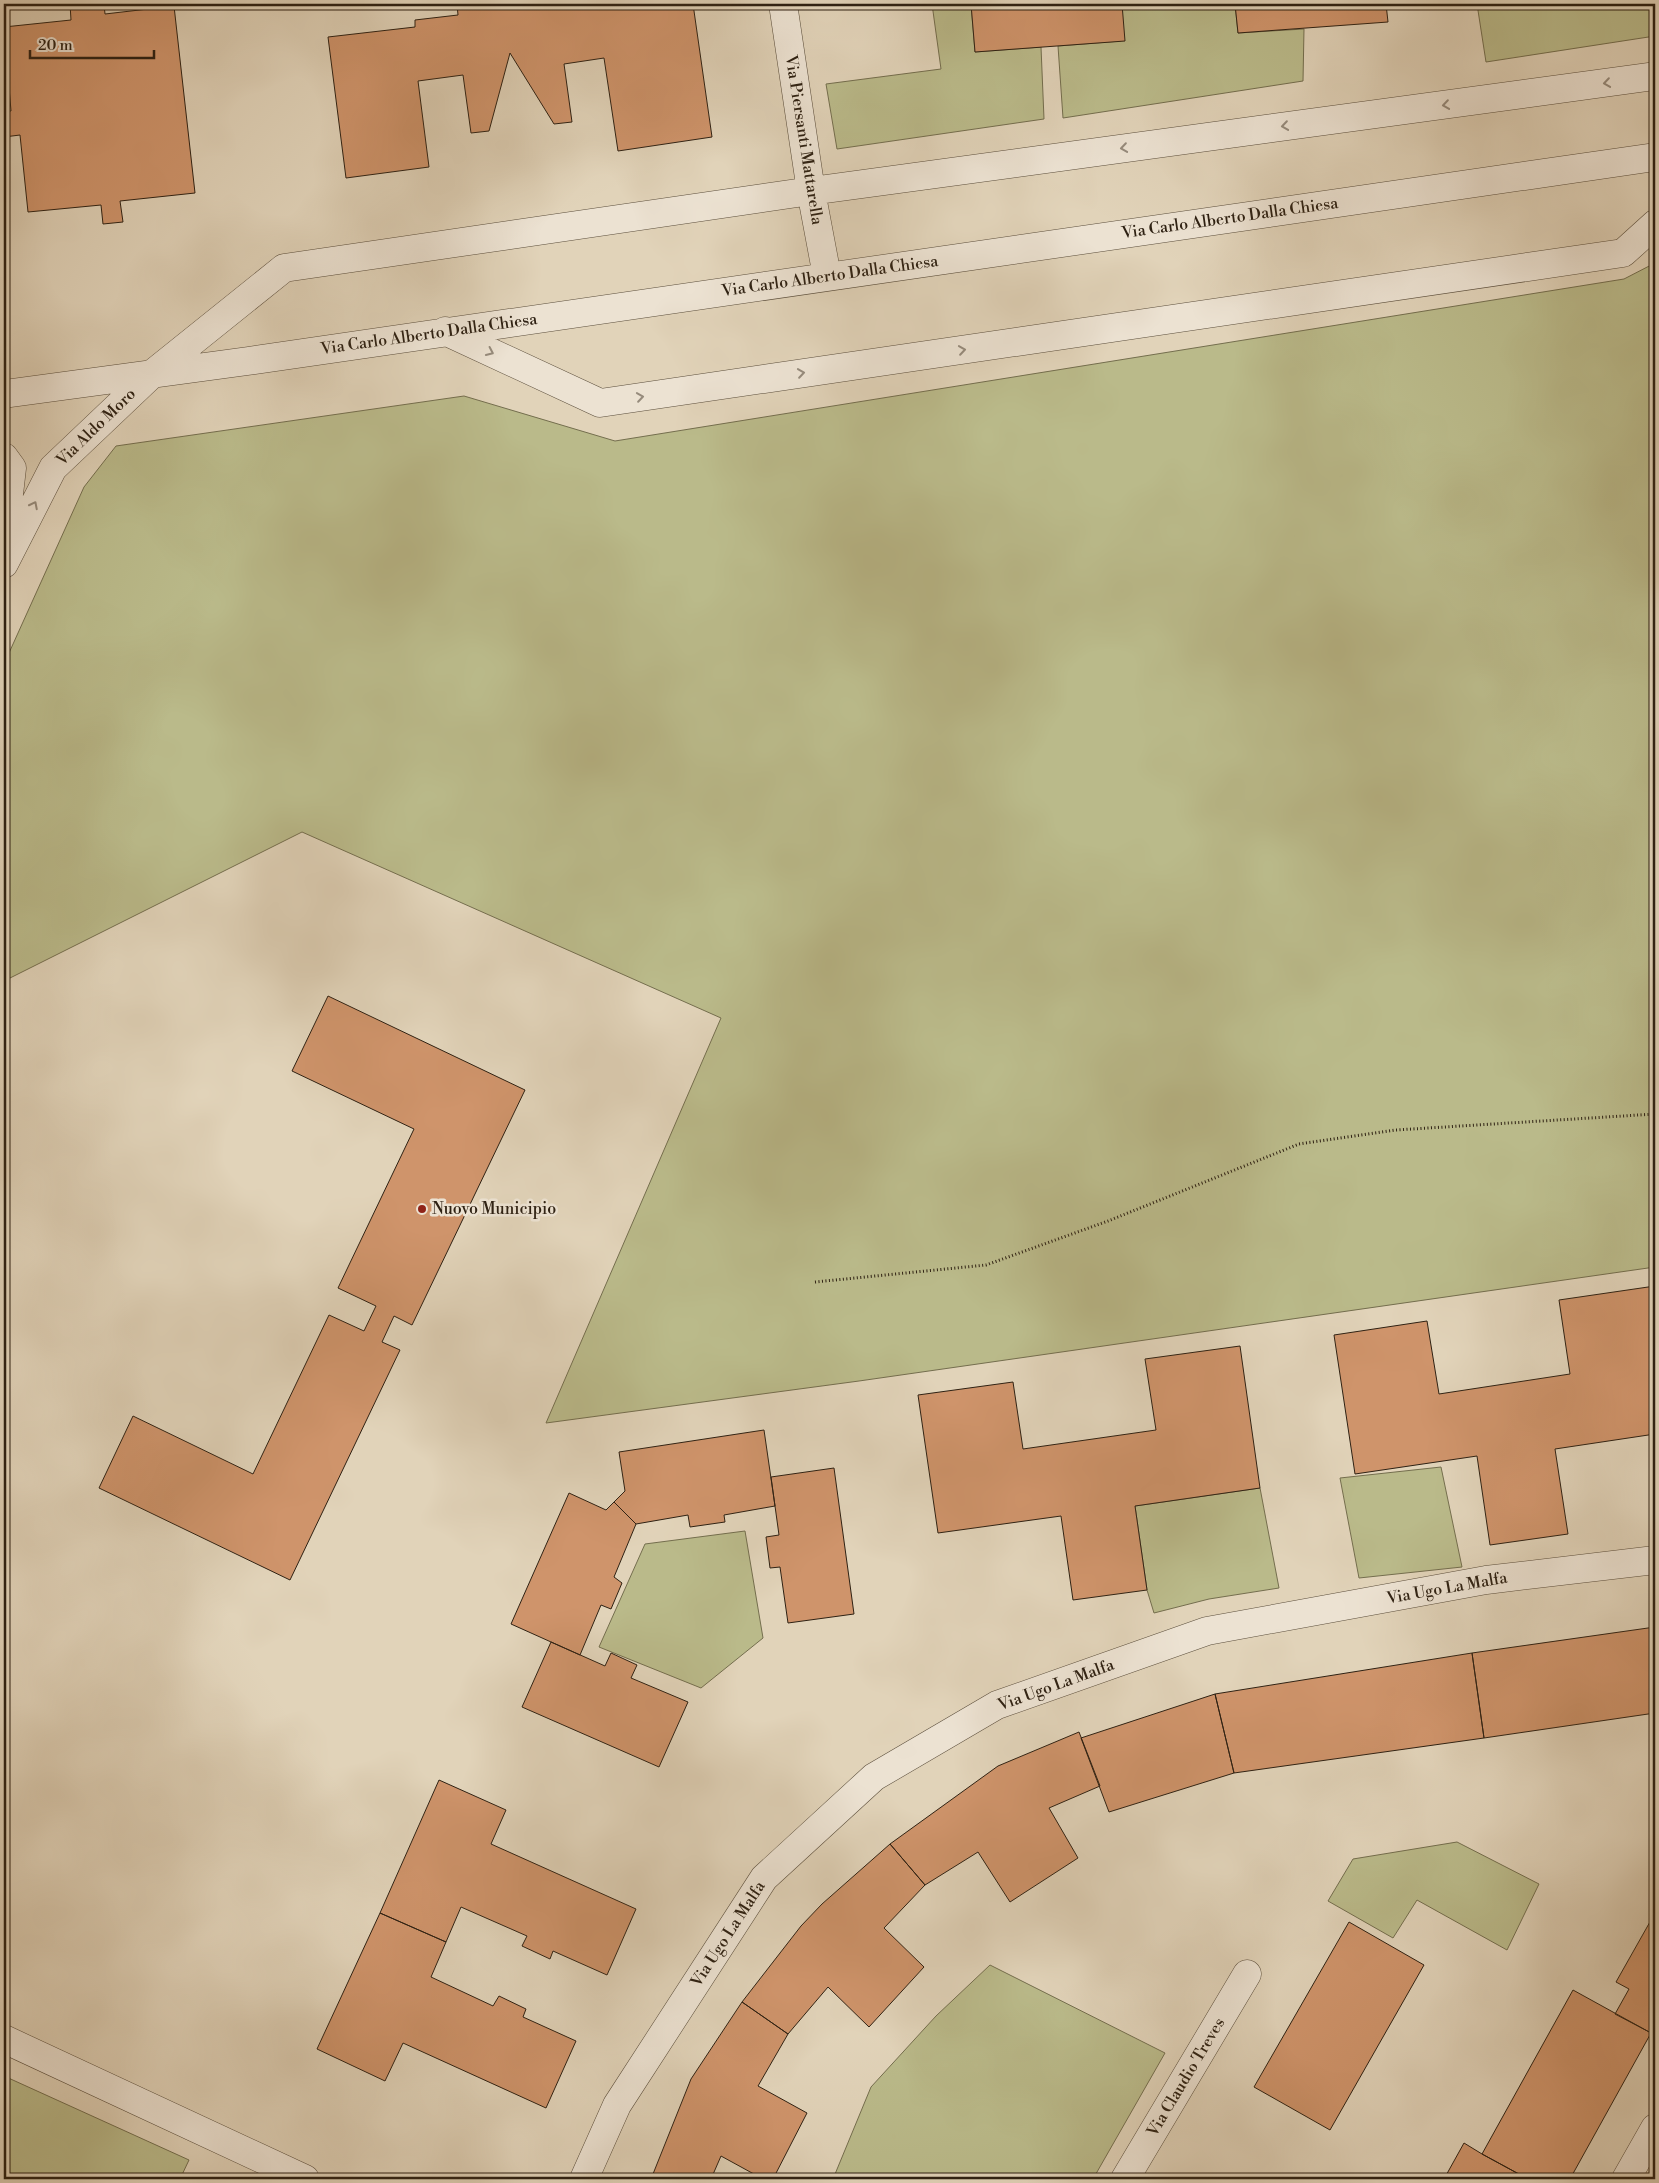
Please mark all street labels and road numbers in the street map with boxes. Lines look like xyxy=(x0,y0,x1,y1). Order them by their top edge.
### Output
street label: Via Piersanti Mattarella xyxy=(781,53,827,227)
street label: Via Carlo Alberto Dalla Chiesa xyxy=(1119,193,1340,243)
street label: Via Carlo Alberto Dalla Chiesa xyxy=(719,251,940,301)
street label: Via Carlo Alberto Dalla Chiesa xyxy=(318,309,539,359)
street label: Via Aldo Moro xyxy=(51,384,140,471)
street label: Via Ugo La Malfa xyxy=(1384,1567,1510,1609)
street label: Via Ugo La Malfa xyxy=(994,1654,1118,1716)
street label: Via Ugo La Malfa xyxy=(686,1877,770,1992)
street label: Via Claudio Treves xyxy=(1142,2014,1229,2141)

